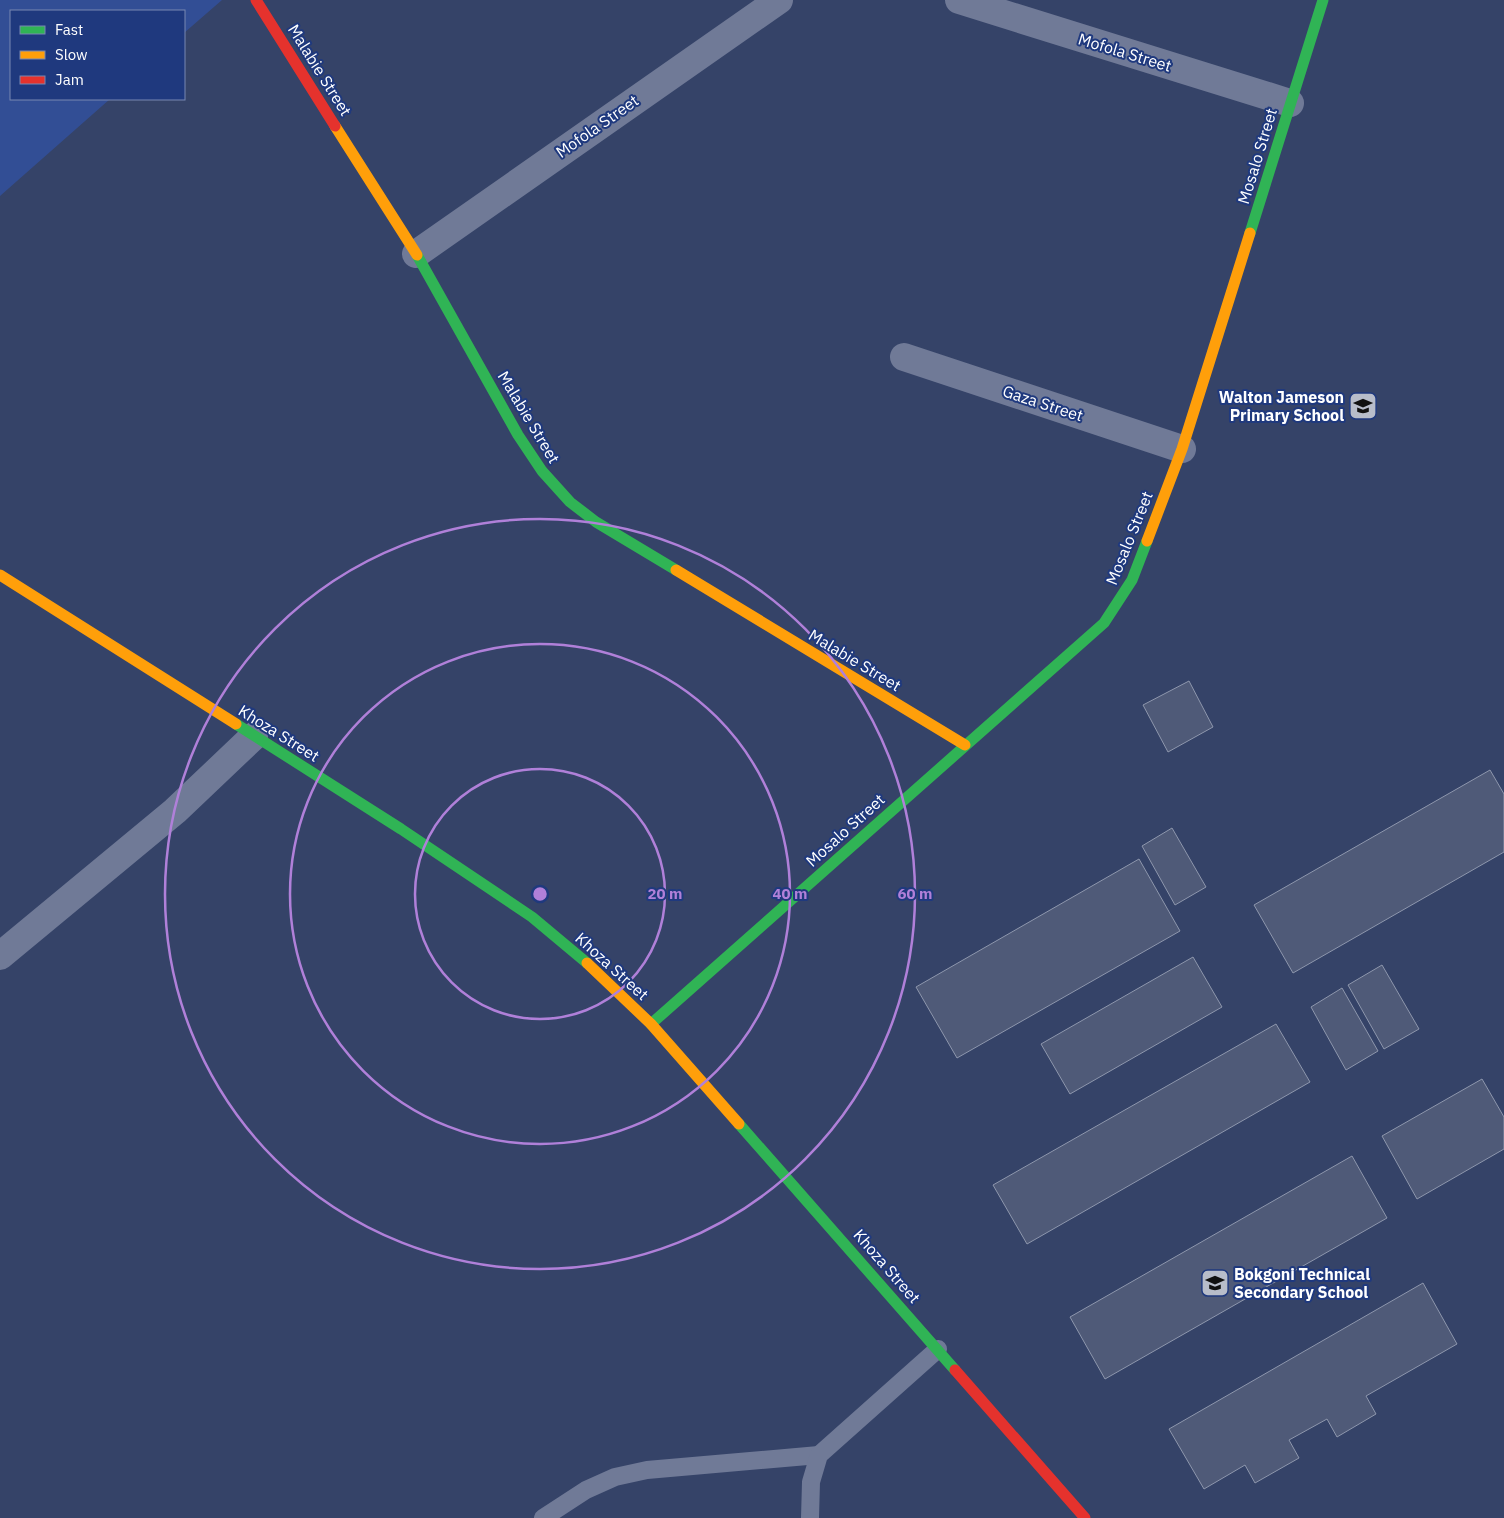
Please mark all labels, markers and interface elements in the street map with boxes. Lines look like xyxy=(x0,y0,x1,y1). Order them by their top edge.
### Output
legend xyxy=(10,10,185,100)
text: Fast xyxy=(55,20,83,39)
street label: Malabie Street xyxy=(284,21,356,119)
street label: Mofola Street xyxy=(1076,28,1174,76)
text: Slow xyxy=(55,45,88,64)
text: Jam xyxy=(55,70,84,89)
street label: Mofola Street xyxy=(552,90,642,162)
street label: Mosalo Street xyxy=(1233,106,1281,206)
street label: Malabie Street xyxy=(494,367,564,467)
street label: Gaza Street xyxy=(1000,381,1086,425)
place label: Walton Jameson Primary School xyxy=(1219,387,1344,425)
school or university icon: Walton Jameson Primary School xyxy=(1348,391,1378,421)
street label: Mosalo Street xyxy=(1101,488,1157,588)
street label: Malabie Street xyxy=(805,625,905,695)
street label: Khoza Street xyxy=(235,700,323,766)
street label: Mosalo Street xyxy=(801,789,889,871)
text: 20 m xyxy=(648,884,682,903)
text: 40 m xyxy=(773,884,807,903)
text: 60 m xyxy=(898,884,932,903)
centre of rings xyxy=(531,885,549,903)
street label: Khoza Street xyxy=(571,928,653,1004)
street label: Khoza Street xyxy=(849,1225,925,1307)
place label: Bokgoni Technical Secondary School xyxy=(1234,1264,1370,1302)
school or university icon: Bokgoni Technical Secondary School xyxy=(1200,1268,1230,1298)

